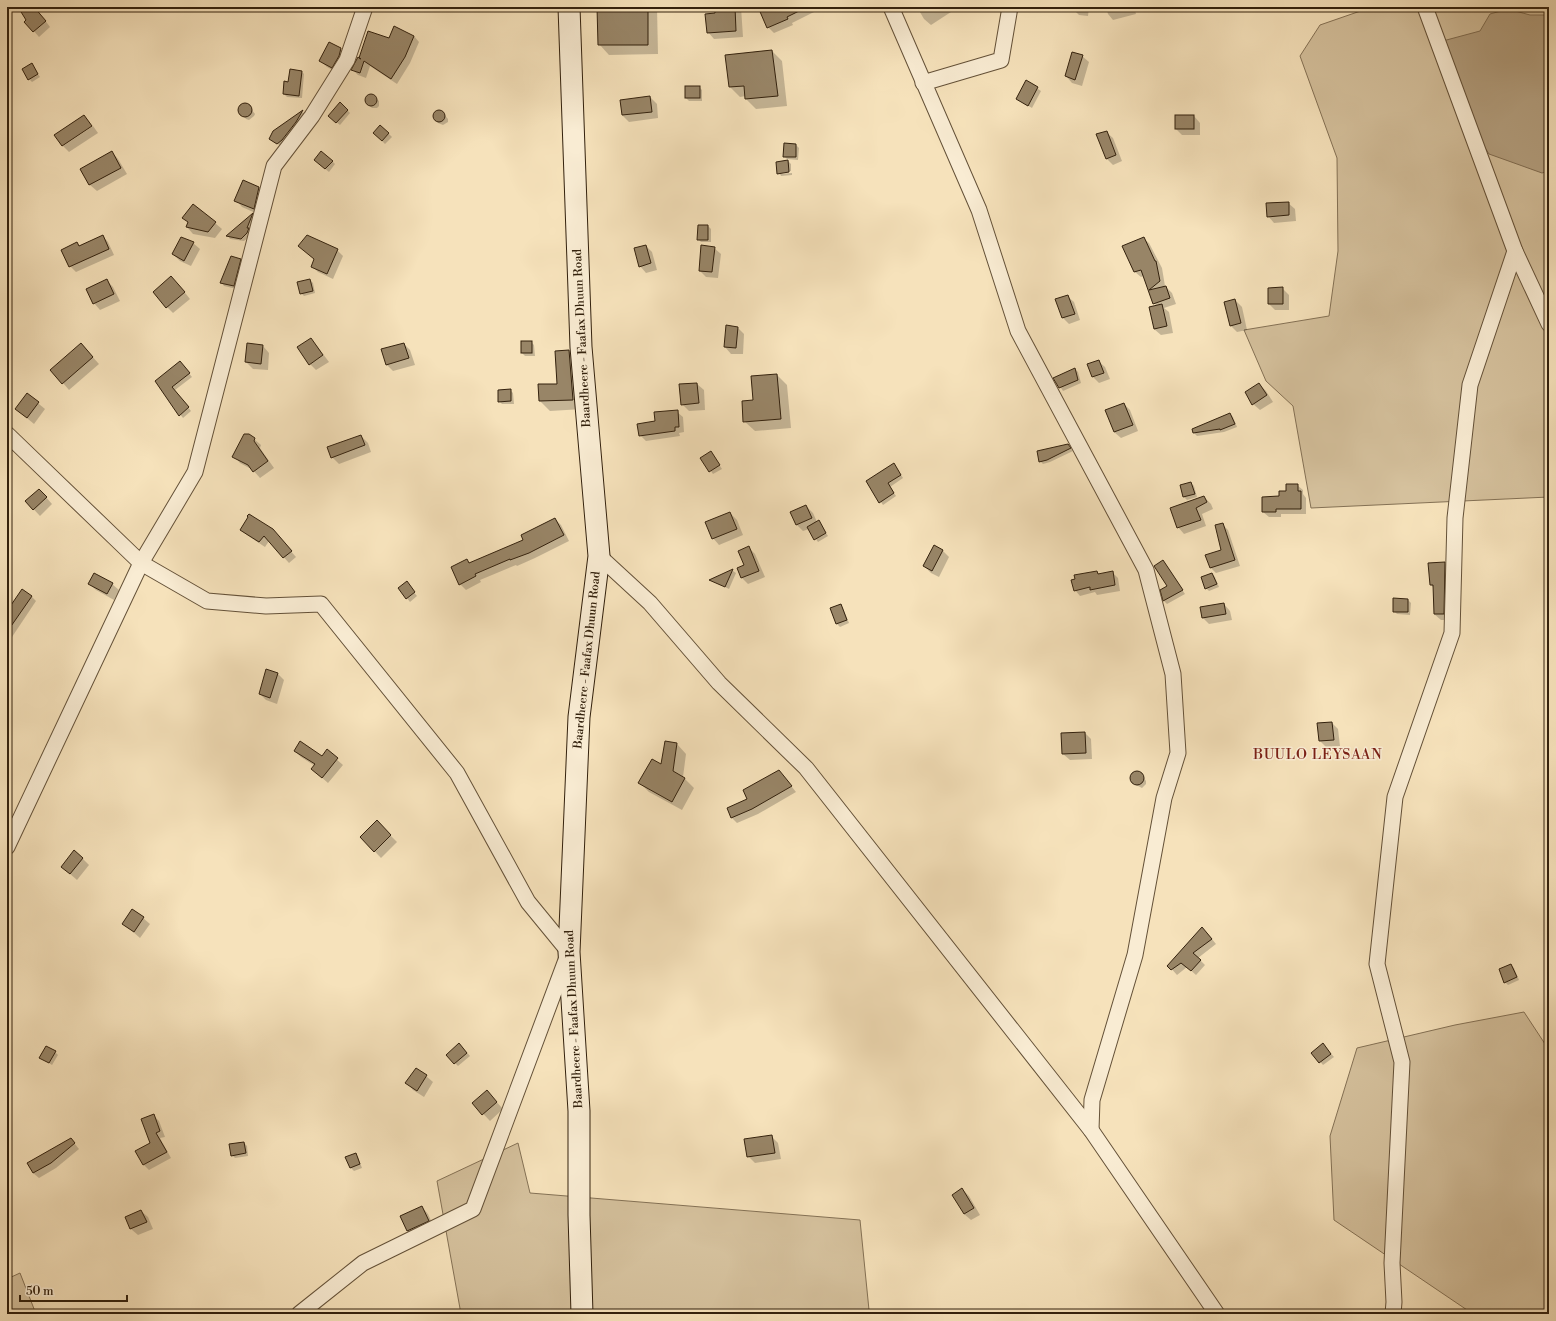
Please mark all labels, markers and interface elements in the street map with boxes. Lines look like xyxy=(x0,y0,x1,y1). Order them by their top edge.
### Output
street label: Baardheere - Faafax Dhuun Road xyxy=(570,248,594,428)
street label: Baardheere - Faafax Dhuun Road xyxy=(570,570,604,751)
district label: BUULO LEYSAAN xyxy=(1252,746,1383,764)
street label: Baardheere - Faafax Dhuun Road xyxy=(562,929,586,1109)
scale bar xyxy=(20,1277,127,1303)
text: 50 m xyxy=(26,1284,54,1299)

